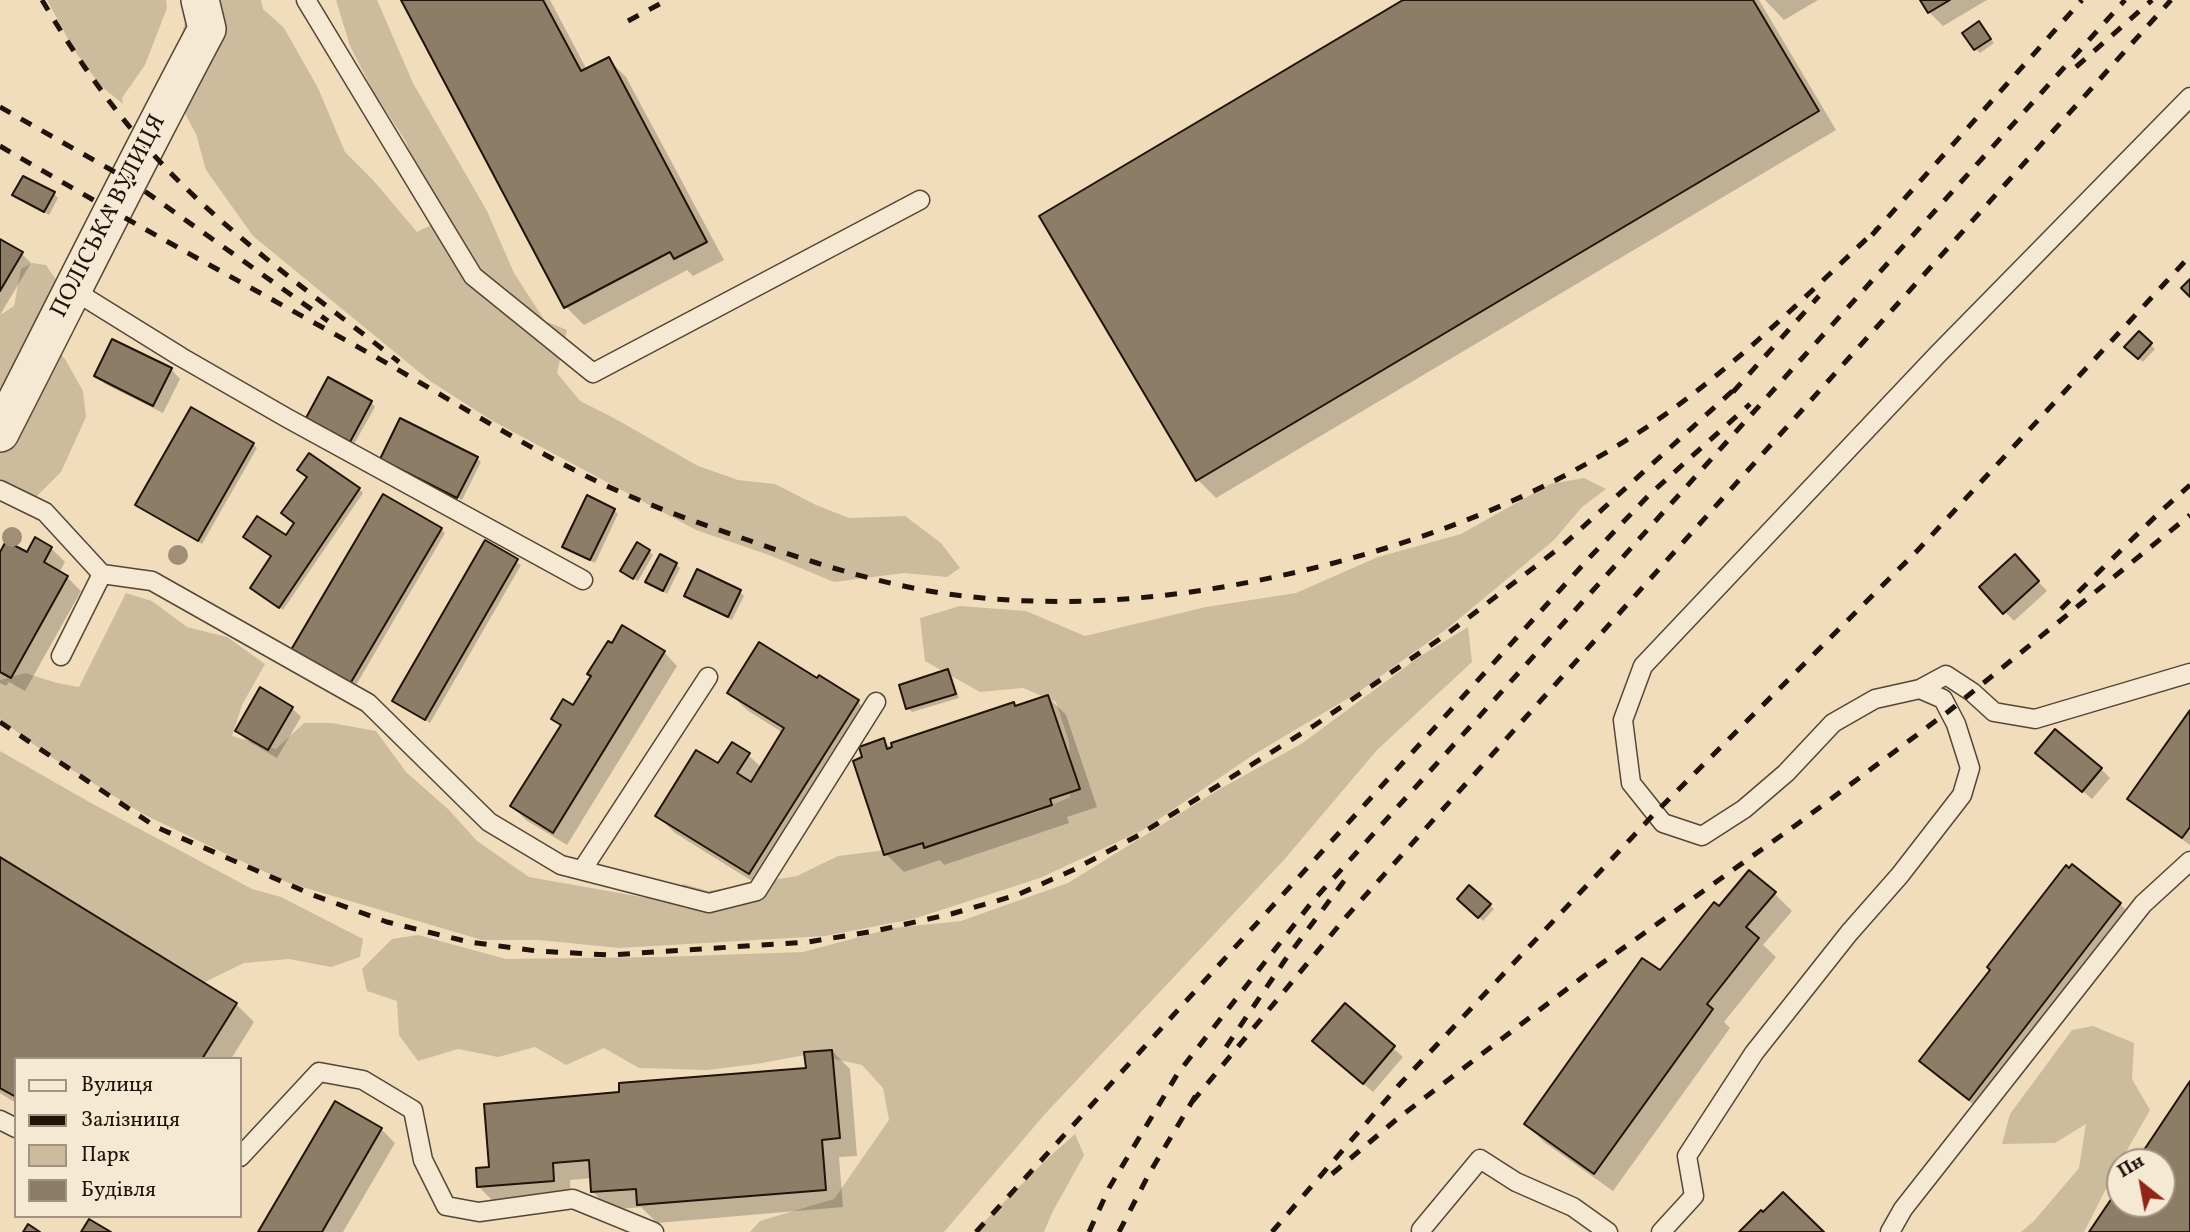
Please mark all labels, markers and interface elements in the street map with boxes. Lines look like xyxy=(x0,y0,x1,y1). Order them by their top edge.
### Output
street label: ПОЛІСЬКА ВУЛИЦЯ xyxy=(46,111,174,323)
legend xyxy=(14,1057,242,1218)
text: Вулиця xyxy=(81,1071,153,1100)
text: Залізниця xyxy=(81,1106,180,1135)
text: Парк xyxy=(81,1141,130,1170)
north arrow xyxy=(2106,1148,2176,1218)
text: Пн xyxy=(2113,1149,2149,1185)
text: Будівля xyxy=(81,1176,156,1205)

